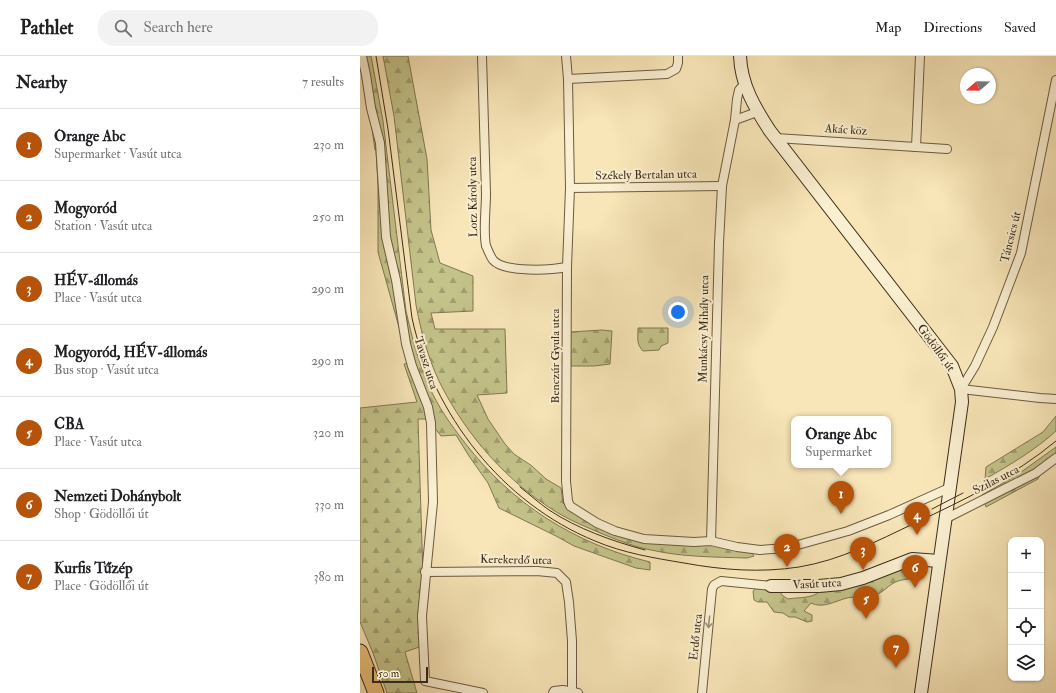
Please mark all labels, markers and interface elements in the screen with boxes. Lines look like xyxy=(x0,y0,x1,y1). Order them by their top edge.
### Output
search box xyxy=(98,10,378,46)
text: Pathlet xyxy=(20,16,74,40)
icon: search xyxy=(112,17,134,39)
text: Search here xyxy=(144,18,213,37)
text: Map xyxy=(875,19,901,36)
text: Directions xyxy=(923,19,982,36)
text: Saved xyxy=(1004,19,1036,36)
north arrow xyxy=(960,68,996,104)
text: Nearby xyxy=(16,72,67,93)
text: 7 results xyxy=(302,74,344,90)
street label: Akác köz xyxy=(823,121,868,139)
text: Orange Abc xyxy=(54,127,125,146)
text: 1 xyxy=(27,137,31,153)
text: 230 m xyxy=(313,137,344,153)
text: Supermarket · Vasút utca xyxy=(54,146,182,162)
street label: Lotz Károly utca xyxy=(465,155,481,238)
street label: Székely Bertalan utca xyxy=(595,167,698,183)
text: Mogyoród xyxy=(54,199,117,218)
text: 2 xyxy=(26,209,32,225)
text: 250 m xyxy=(312,209,344,225)
street label: Táncsics út xyxy=(997,210,1025,264)
text: Station · Vasút utca xyxy=(54,218,152,234)
text: HÉV-állomás xyxy=(54,271,138,290)
street label: Munkácsy Mihály utca xyxy=(696,274,712,383)
text: 3 xyxy=(27,281,32,297)
text: 290 m xyxy=(311,281,344,297)
text: Place · Vasút utca xyxy=(54,290,142,306)
your location xyxy=(668,302,688,322)
street label: Benczúr Gyula utca xyxy=(548,308,563,403)
street label: Gödöllői út xyxy=(914,321,958,375)
street label: Tavasz utca xyxy=(410,335,442,392)
text: Mogyoród, HÉV-állomás xyxy=(54,343,207,362)
text: 4 xyxy=(25,353,33,369)
text: 290 m xyxy=(311,353,344,369)
text: Bus stop · Vasút utca xyxy=(54,362,159,378)
text: CBA xyxy=(54,415,84,434)
popup xyxy=(791,416,891,468)
text: 5 xyxy=(26,425,32,441)
text: 320 m xyxy=(313,425,344,441)
text: Orange Abc xyxy=(805,425,877,444)
text: Place · Vasút utca xyxy=(54,434,142,450)
text: Supermarket xyxy=(805,444,872,460)
street label: Szilas utca xyxy=(970,461,1023,498)
pin: 1 xyxy=(828,481,854,514)
text: Nemzeti Dohánybolt xyxy=(54,487,181,506)
text: 6 xyxy=(26,497,32,513)
text: 330 m xyxy=(315,497,344,513)
pin: 4 xyxy=(904,502,930,535)
text: Shop · Gödöllői út xyxy=(54,506,149,522)
pin: 2 xyxy=(774,534,800,567)
pin: 3 xyxy=(850,537,876,570)
map controls xyxy=(1008,537,1044,681)
button: + xyxy=(1008,537,1044,573)
street label: Kerekerdő utca xyxy=(480,552,553,568)
pin: 6 xyxy=(902,555,928,588)
text: Kurfis Tűzép xyxy=(54,559,133,578)
text: 7 xyxy=(26,569,32,585)
text: 380 m xyxy=(313,569,344,585)
button: − xyxy=(1008,573,1044,609)
street label: Vasút utca xyxy=(792,575,843,593)
text: Place · Gödöllői út xyxy=(54,578,149,594)
pin: 5 xyxy=(853,586,879,619)
button: locate xyxy=(1008,609,1044,645)
street label: Erdő utca xyxy=(686,612,706,661)
one-way arrow xyxy=(705,615,713,628)
pin: 7 xyxy=(883,635,909,668)
button: layers xyxy=(1008,645,1044,681)
scale bar xyxy=(372,665,428,684)
text: 50 m xyxy=(378,667,399,680)

